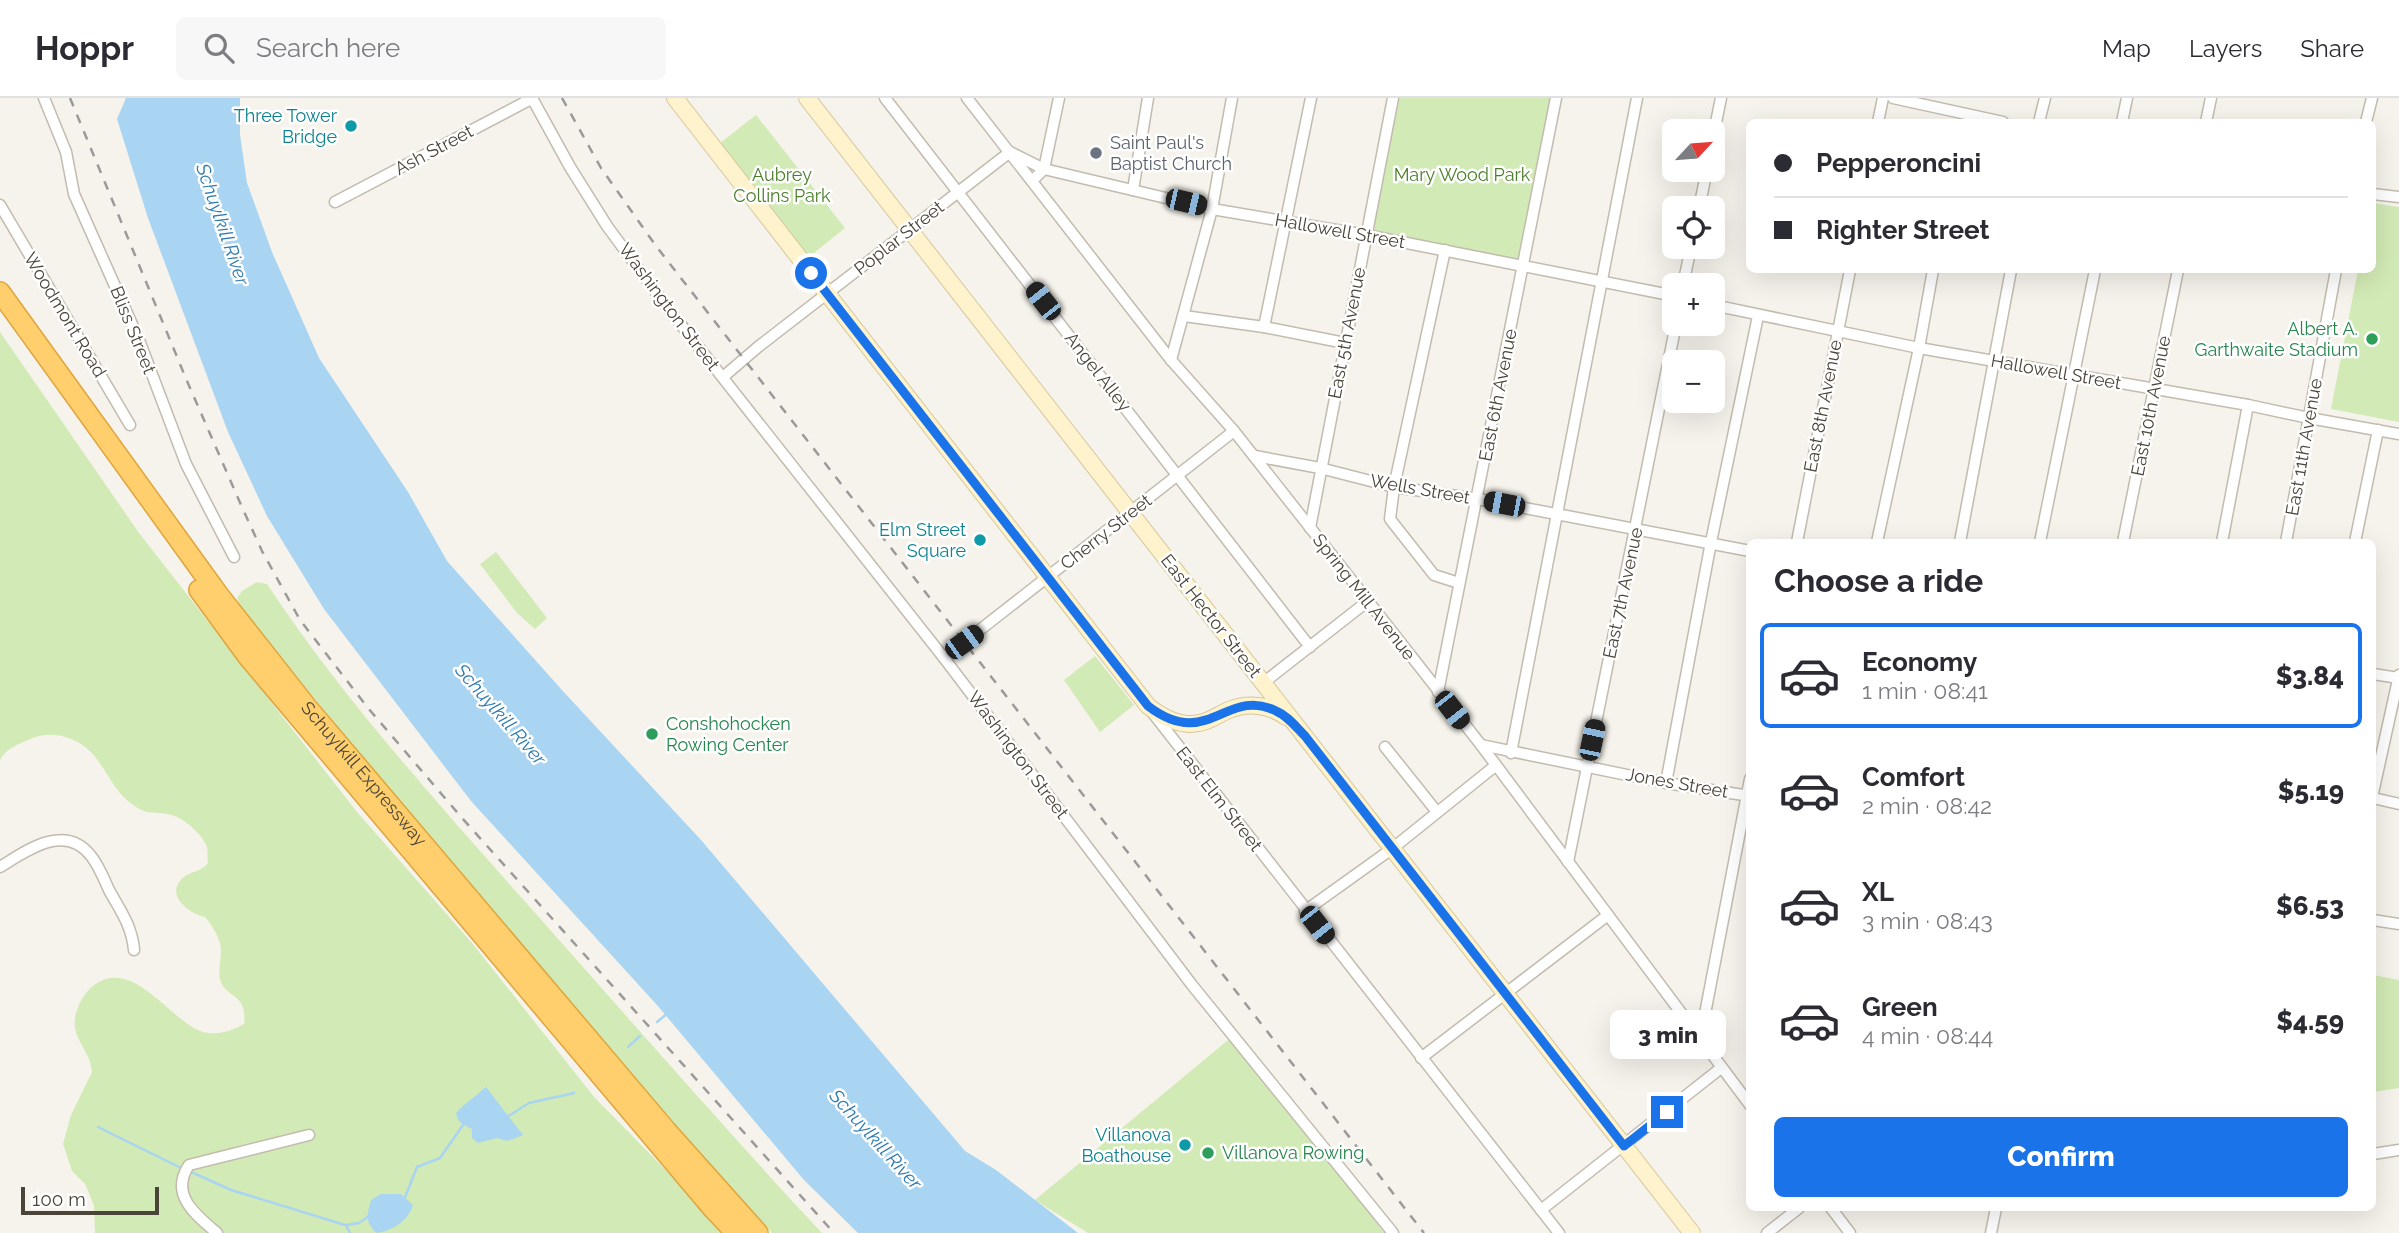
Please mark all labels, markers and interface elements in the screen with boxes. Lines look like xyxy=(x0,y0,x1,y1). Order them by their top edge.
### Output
search box xyxy=(176,17,666,80)
text: Hoppr xyxy=(35,29,134,68)
icon: search xyxy=(200,29,238,67)
text: Search here xyxy=(256,33,400,63)
text: Map xyxy=(2102,34,2151,63)
text: Layers xyxy=(2189,34,2262,63)
text: Share xyxy=(2300,34,2364,63)
place label: Three Tower Bridge xyxy=(234,105,338,147)
marker: Three Tower Bridge xyxy=(343,118,359,134)
north arrow xyxy=(1662,119,1726,182)
map controls xyxy=(1662,119,1725,413)
street label: Ash Street xyxy=(391,120,477,179)
place label: Saint Paul's Baptist Church xyxy=(1110,132,1232,174)
marker: Saint Paul's Baptist Church xyxy=(1088,145,1104,161)
text: Pepperoncini xyxy=(1816,148,1981,178)
water label: Schuylkill River xyxy=(192,159,255,289)
park label: Aubrey Collins Park xyxy=(733,164,831,206)
park label: Mary Wood Park xyxy=(1394,164,1531,185)
car xyxy=(1164,187,1209,217)
street label: Poplar Street xyxy=(850,196,948,279)
button: locate xyxy=(1662,196,1725,259)
street label: Hallowell Street xyxy=(1273,209,1407,252)
text: Righter Street xyxy=(1816,215,1990,245)
street label: Washington Street xyxy=(615,239,724,375)
street label: Woodmont Road xyxy=(20,249,111,381)
route start xyxy=(795,257,827,289)
street label: East 5th Avenue xyxy=(1323,265,1370,400)
button: + xyxy=(1662,273,1725,336)
car xyxy=(1022,278,1065,324)
street label: Bliss Street xyxy=(106,283,161,377)
place label: Albert A. Garthwaite Stadium xyxy=(2195,318,2358,360)
street label: East 6th Avenue xyxy=(1474,326,1521,463)
street label: Angel Alley xyxy=(1061,328,1136,416)
marker: Albert A. Garthwaite Stadium xyxy=(2364,331,2380,347)
street label: East 10th Avenue xyxy=(2127,334,2174,478)
street label: East 8th Avenue xyxy=(1799,338,1846,474)
button: − xyxy=(1662,350,1725,413)
street label: Hallowell Street xyxy=(1989,350,2123,393)
street label: East 11th Avenue xyxy=(2281,376,2326,517)
street label: Wells Street xyxy=(1368,469,1472,508)
street label: Cherry Street xyxy=(1056,490,1155,574)
car xyxy=(1482,490,1527,518)
place label: Elm Street Square xyxy=(879,519,966,561)
street label: East 7th Avenue xyxy=(1598,525,1647,660)
street label: Spring Mill Avenue xyxy=(1309,529,1421,664)
marker: Elm Street Square xyxy=(972,532,988,548)
street label: East Hector Street xyxy=(1157,550,1266,681)
text: Choose a ride xyxy=(1774,562,1983,599)
car xyxy=(941,621,988,663)
icon: car xyxy=(1778,644,1841,707)
text: Economy xyxy=(1862,647,1977,677)
water label: Schuylkill River xyxy=(450,658,552,770)
text: $3.84 xyxy=(2276,661,2344,691)
text: 1 min · 08:41 xyxy=(1862,677,1988,704)
street label: Washington Street xyxy=(964,687,1073,823)
car xyxy=(1431,687,1474,733)
street label: Schuylkill Expressway xyxy=(297,697,431,850)
place label: Conshohocken Rowing Center xyxy=(666,713,791,755)
car xyxy=(1578,717,1607,763)
marker: Conshohocken Rowing Center xyxy=(644,726,660,742)
street label: East Elm Street xyxy=(1172,742,1267,855)
icon: car xyxy=(1778,759,1841,822)
text: Comfort xyxy=(1862,762,1965,792)
street label: Jones Street xyxy=(1624,763,1730,802)
text: $5.19 xyxy=(2278,776,2344,806)
text: 2 min · 08:42 xyxy=(1862,792,1992,819)
icon: car xyxy=(1778,874,1841,937)
text: XL xyxy=(1862,877,1894,907)
text: $6.53 xyxy=(2276,891,2344,921)
car xyxy=(1296,902,1339,948)
text: 3 min · 08:43 xyxy=(1862,907,1993,934)
icon: car xyxy=(1778,989,1841,1052)
text: Green xyxy=(1862,992,1938,1022)
text: $4.59 xyxy=(2276,1006,2344,1036)
callout: 3 min xyxy=(1609,1010,1725,1060)
text: 3 min xyxy=(1638,1021,1698,1048)
text: 4 min · 08:44 xyxy=(1862,1022,1993,1049)
water label: Schuylkill River xyxy=(825,1084,928,1195)
route end xyxy=(1651,1096,1683,1128)
button: Confirm xyxy=(1774,1117,2348,1197)
place label: Villanova Boathouse xyxy=(1081,1124,1171,1166)
marker: Villanova Boathouse xyxy=(1177,1137,1193,1153)
place label: Villanova Rowing xyxy=(1222,1142,1364,1163)
marker: Villanova Rowing xyxy=(1200,1145,1216,1161)
scale bar xyxy=(21,1184,159,1216)
text: 100 m xyxy=(32,1188,86,1210)

